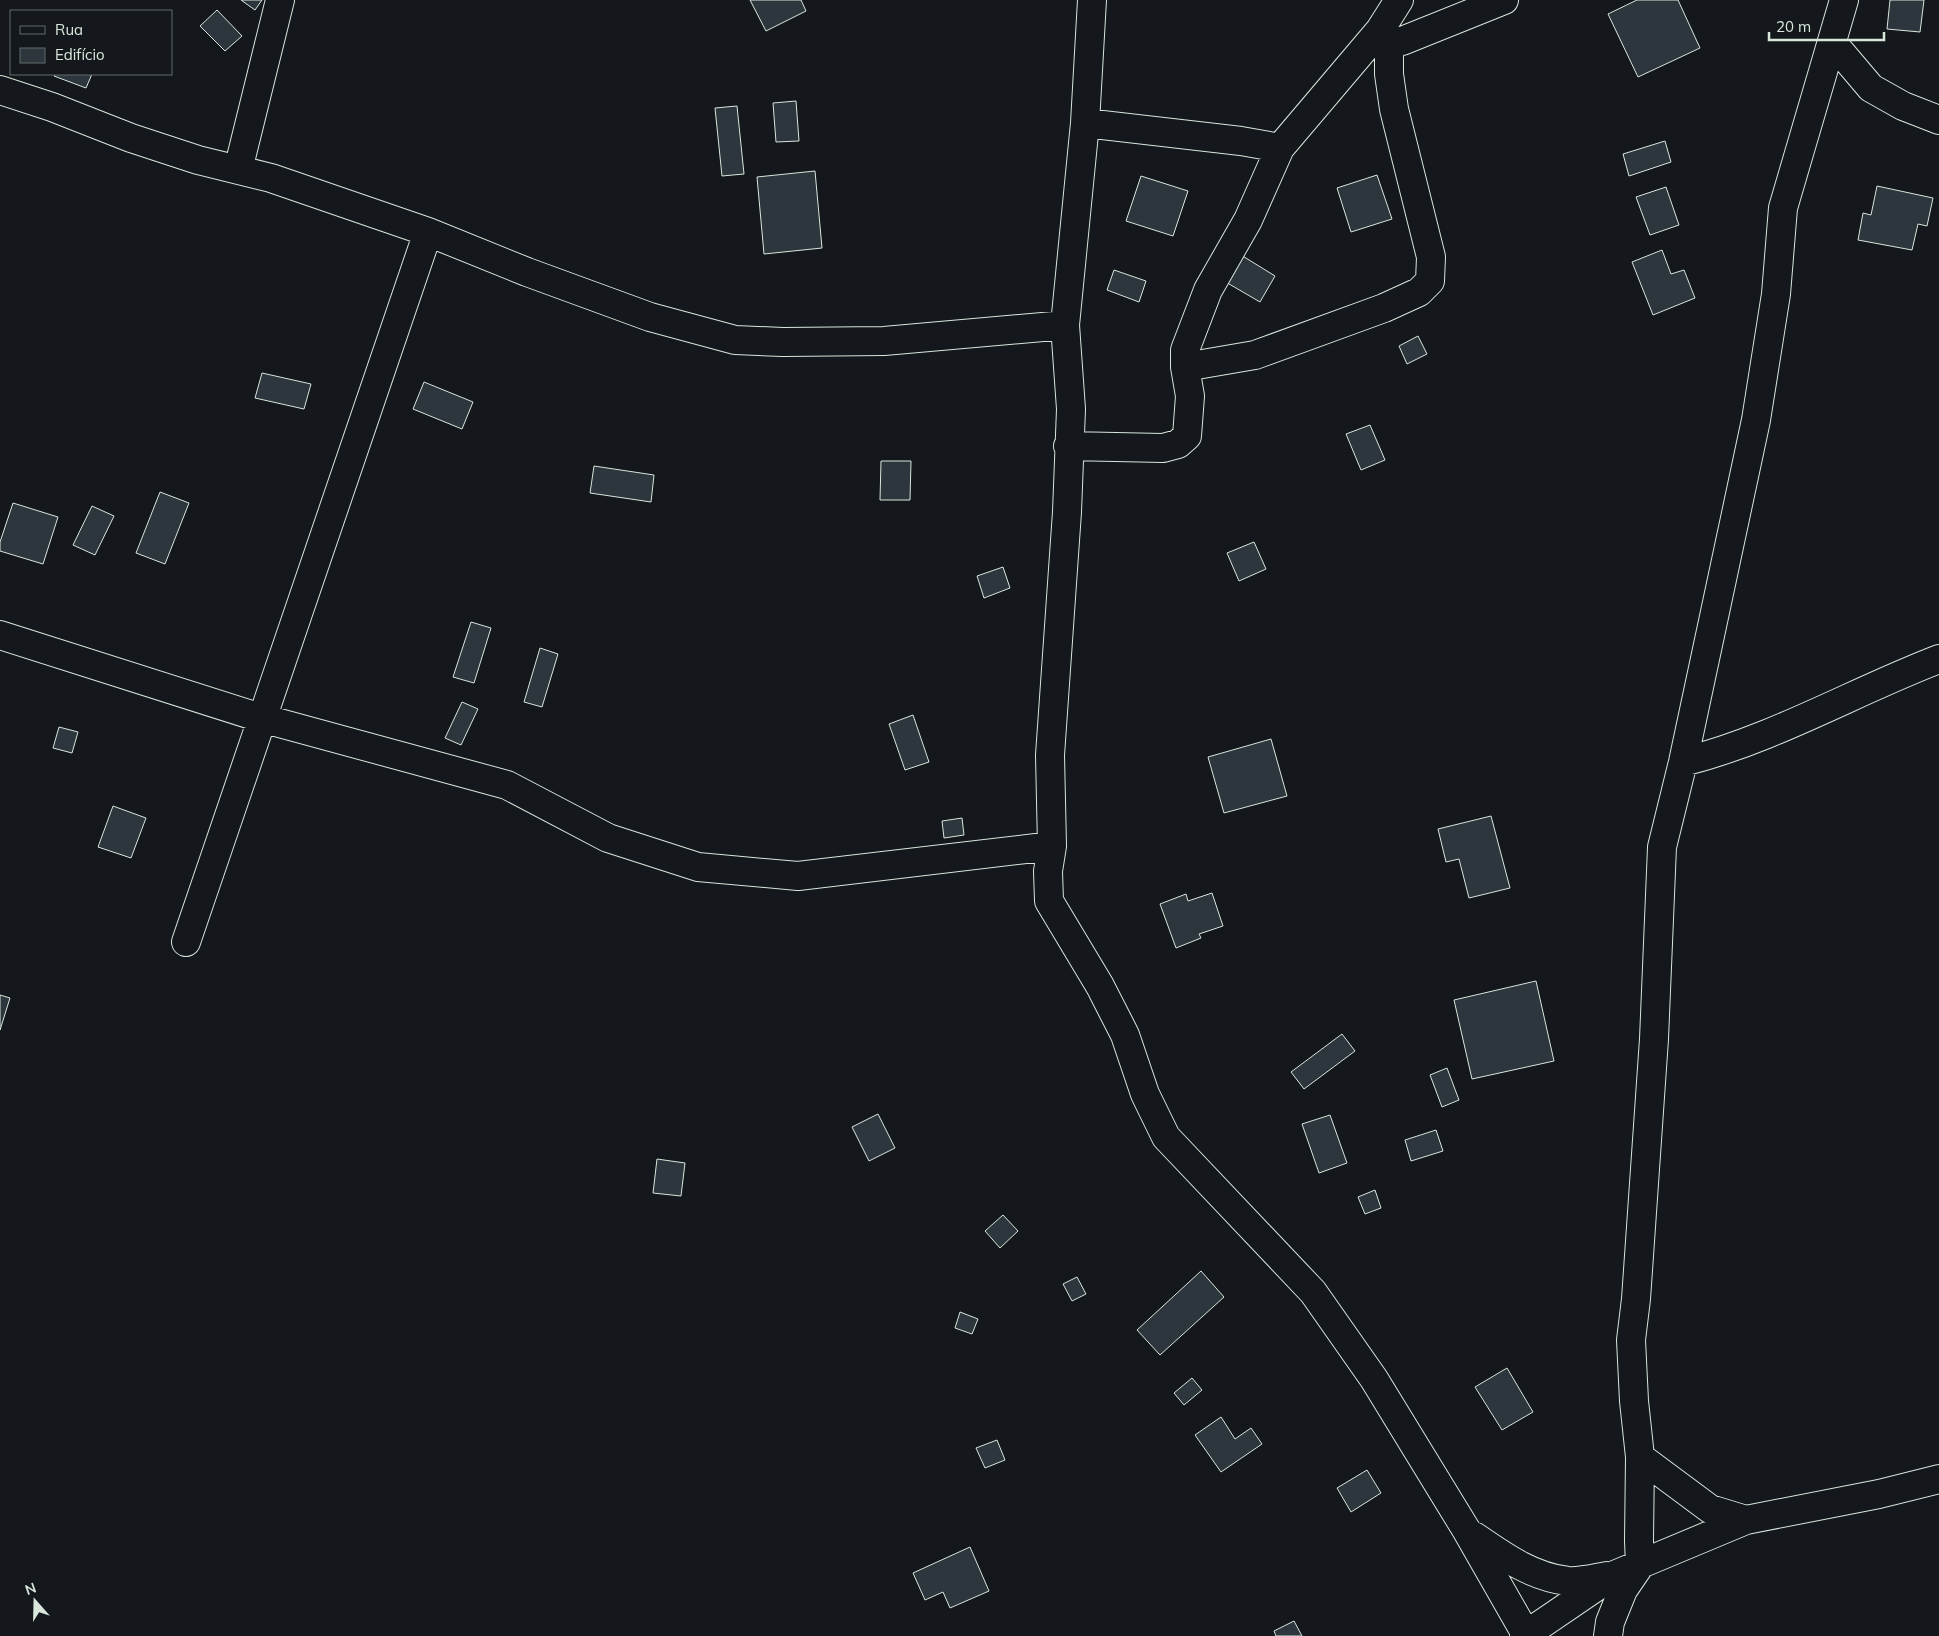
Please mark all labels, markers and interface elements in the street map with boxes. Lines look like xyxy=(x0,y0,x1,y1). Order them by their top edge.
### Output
legend xyxy=(10,10,172,75)
scale bar xyxy=(1769,10,1884,42)
text: 20 m xyxy=(1776,17,1811,36)
text: Rua xyxy=(55,20,83,39)
text: Edifício xyxy=(55,45,105,64)
north arrow xyxy=(10,1576,60,1626)
text: N xyxy=(23,1579,39,1599)

